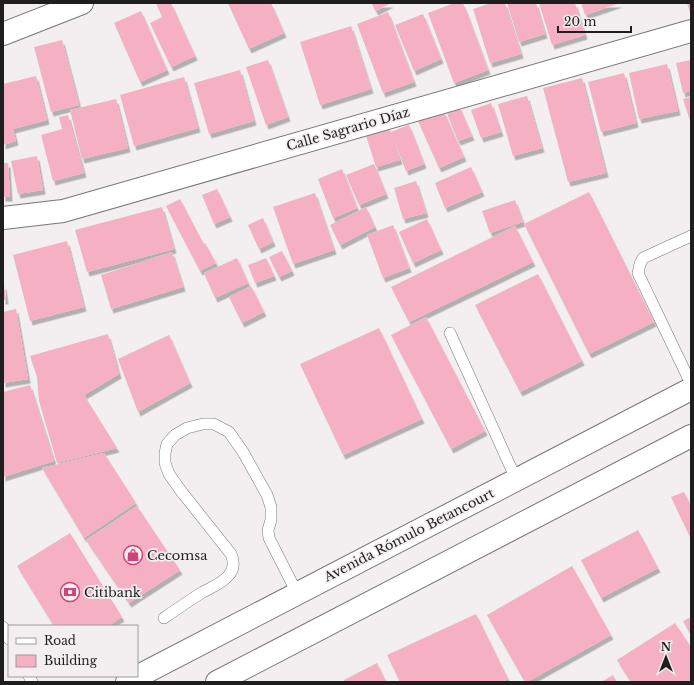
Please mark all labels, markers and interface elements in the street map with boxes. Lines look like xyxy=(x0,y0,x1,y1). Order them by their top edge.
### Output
scale bar xyxy=(558,8,631,34)
text: 20 m xyxy=(564,14,596,29)
street label: Calle Sagrario Díaz xyxy=(284,103,412,155)
street label: Avenida Rómulo Betancourt xyxy=(320,485,497,586)
shop icon: Cecomsa xyxy=(122,544,144,566)
place label: Cecomsa xyxy=(147,547,208,564)
bank icon: Citibank xyxy=(59,581,81,603)
place label: Citibank xyxy=(84,584,141,601)
legend xyxy=(8,625,138,677)
text: Road xyxy=(44,633,76,648)
north arrow xyxy=(646,637,686,677)
text: N xyxy=(661,640,672,654)
text: Building xyxy=(44,653,98,668)

